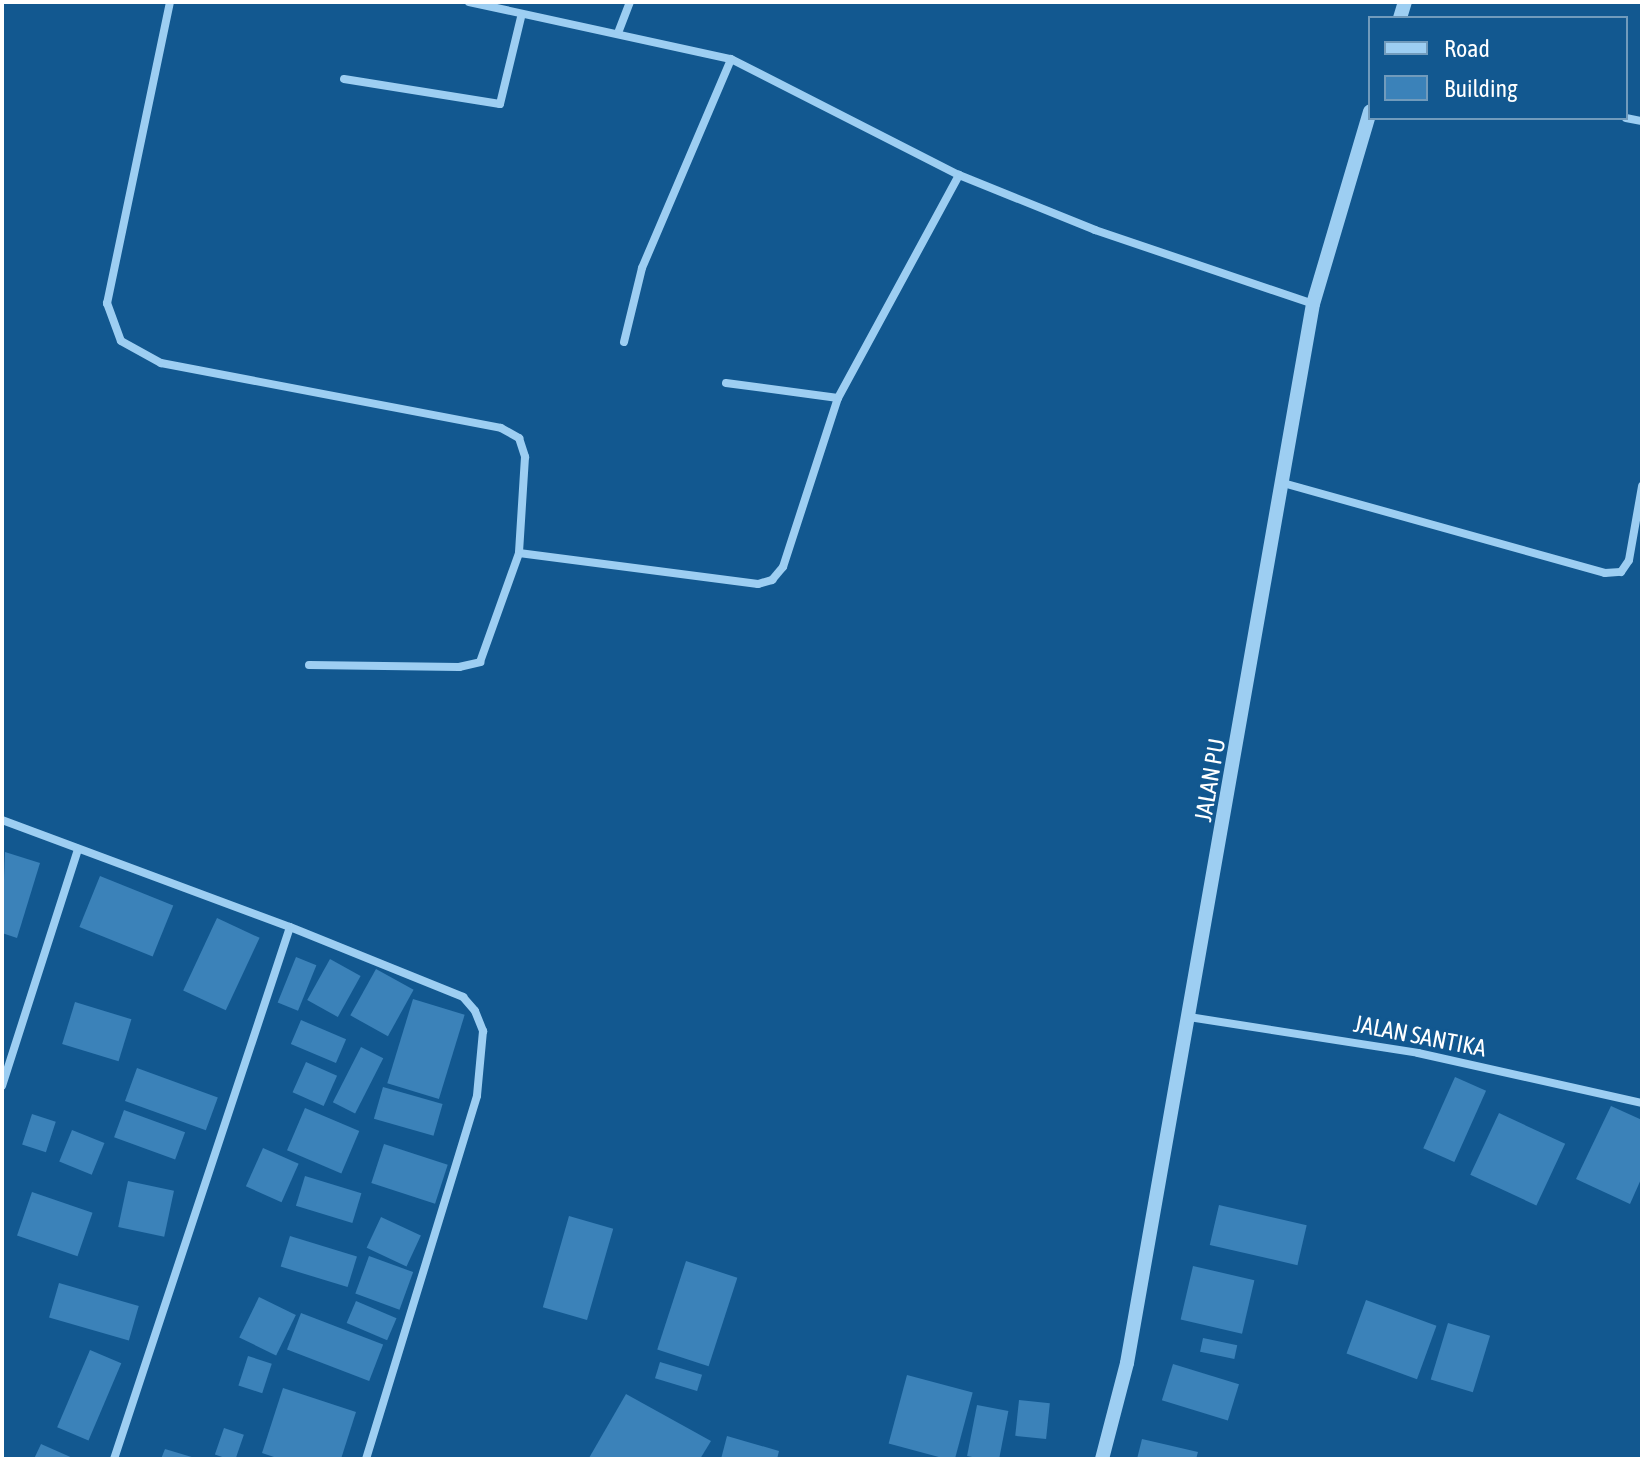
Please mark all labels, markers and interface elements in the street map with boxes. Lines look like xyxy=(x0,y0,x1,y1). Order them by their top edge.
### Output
legend xyxy=(1368,16,1628,120)
text: Road xyxy=(1444,35,1490,62)
text: Building xyxy=(1444,75,1517,102)
street label: JALAN PU xyxy=(1189,736,1231,824)
street label: JALAN SANTIKA xyxy=(1351,1009,1489,1063)

